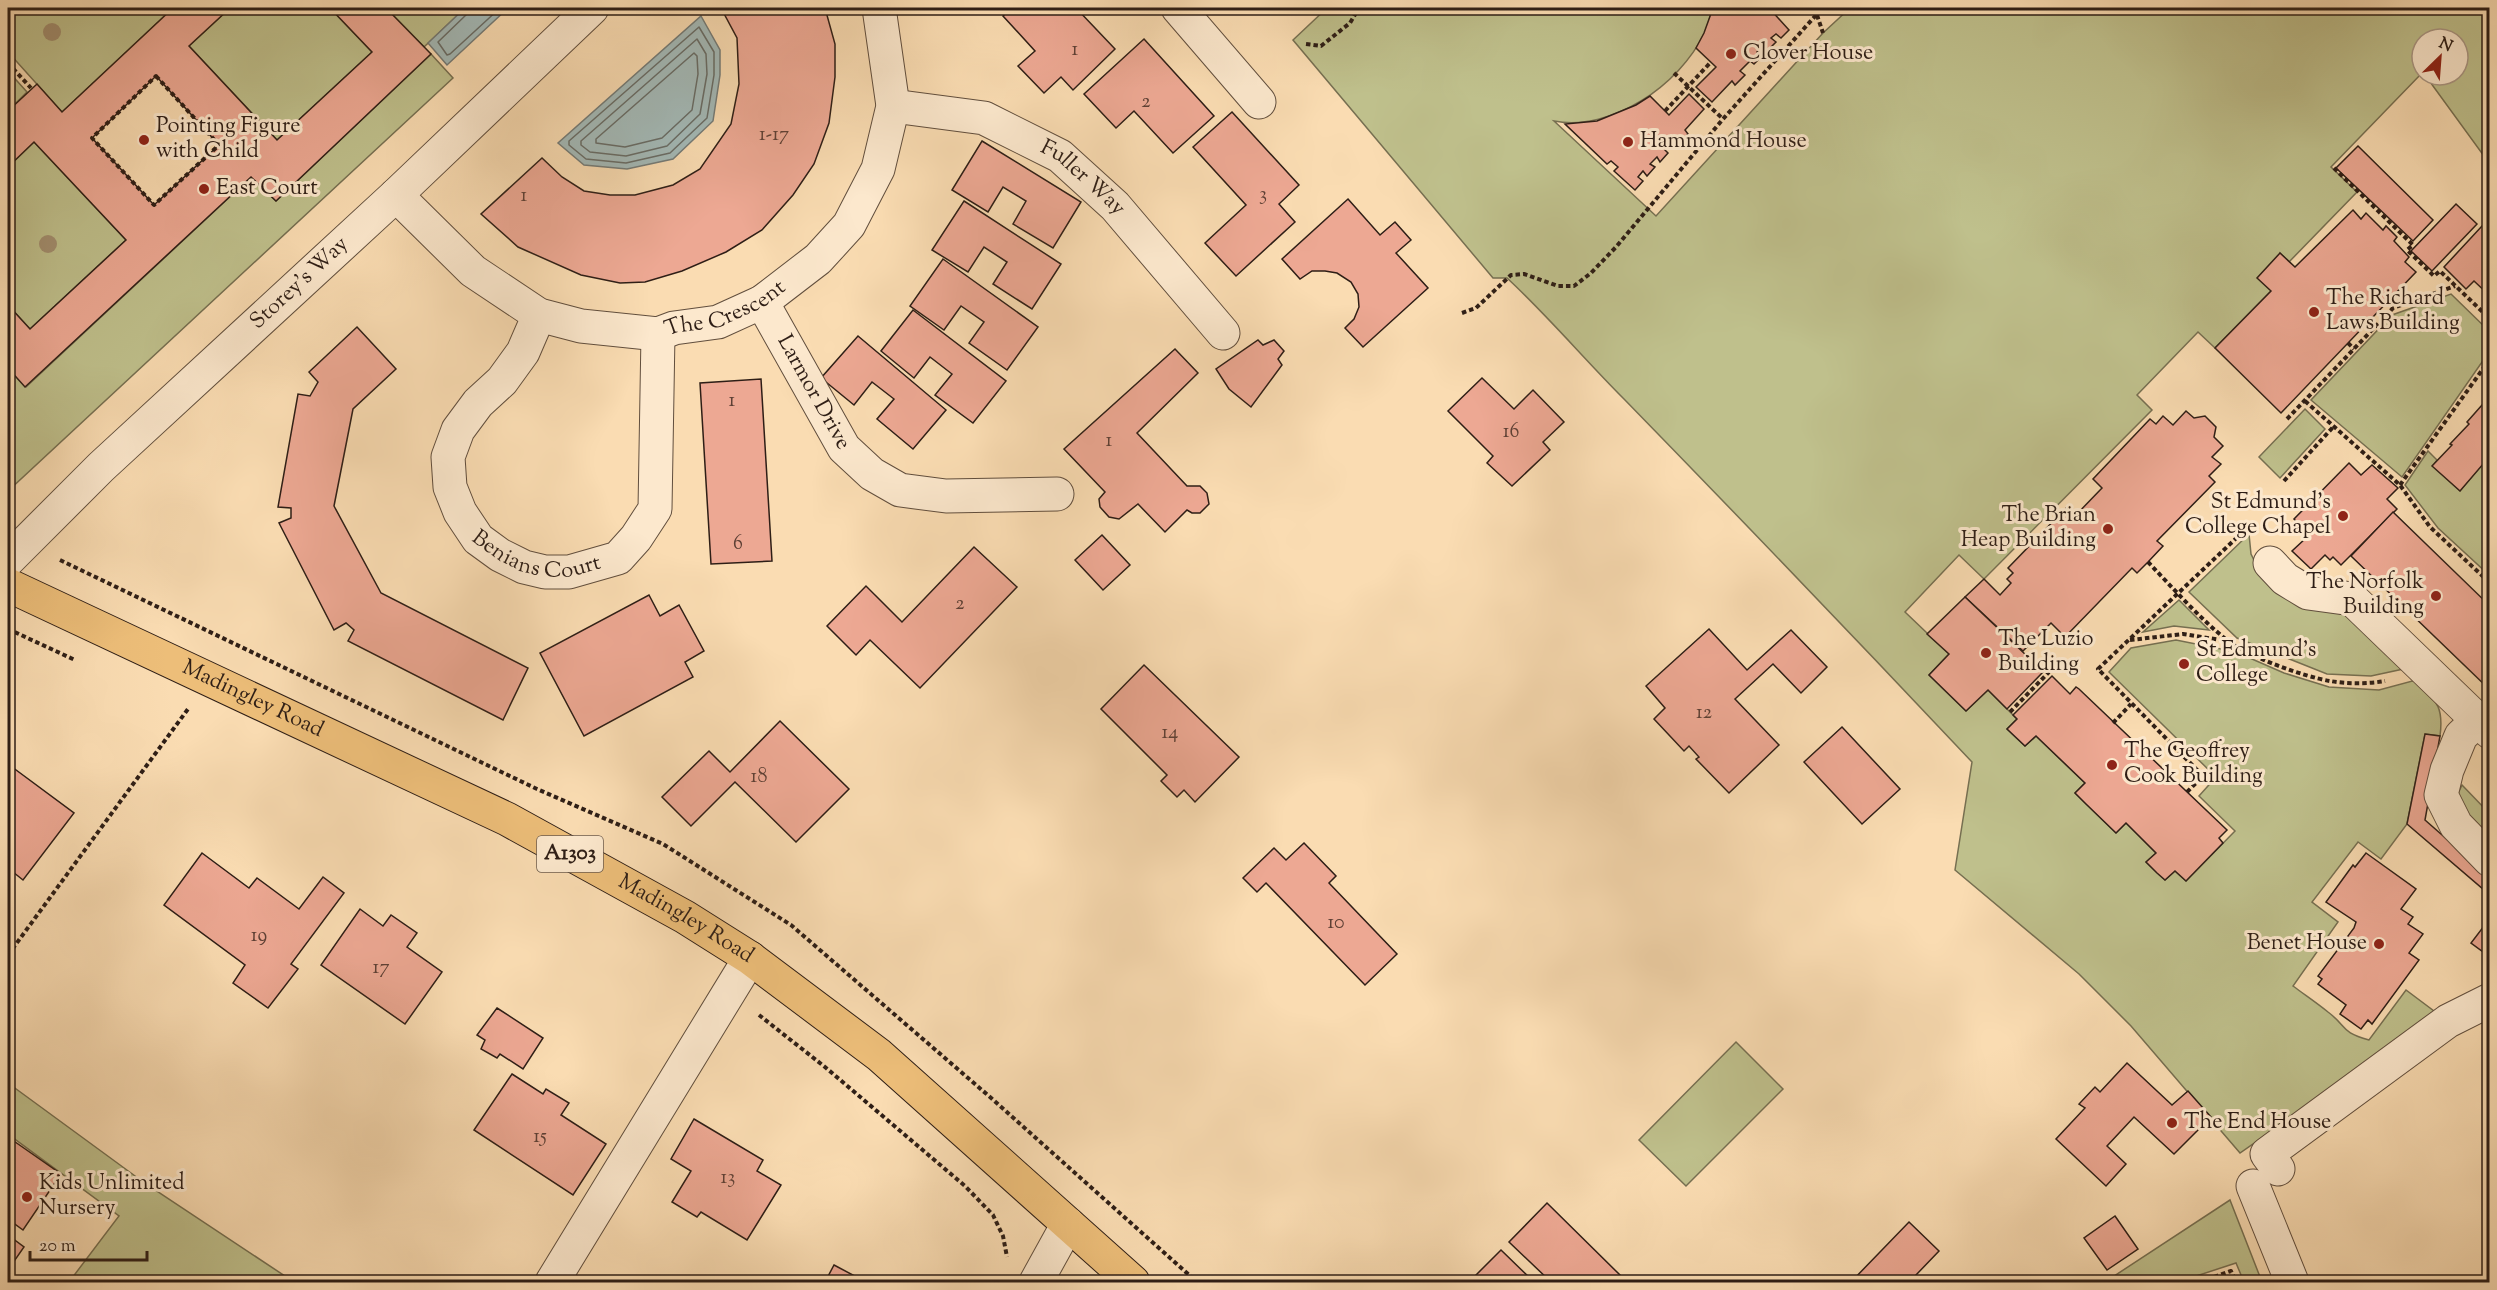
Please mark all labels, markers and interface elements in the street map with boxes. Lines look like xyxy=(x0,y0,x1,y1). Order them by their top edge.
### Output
north arrow xyxy=(2410,27,2470,87)
text: N xyxy=(2435,33,2456,59)
house number: 1 xyxy=(1072,36,1079,65)
place label: Clover House xyxy=(1743,38,1873,70)
marker: Clover House xyxy=(1724,47,1738,61)
house number: 2 xyxy=(1141,88,1151,117)
place label: Pointing Figure with Child xyxy=(156,111,300,168)
house number: 1-17 xyxy=(759,121,789,150)
place label: Hammond House xyxy=(1640,126,1807,158)
street label: Fuller Way xyxy=(1034,132,1133,223)
marker: Pointing Figure with Child xyxy=(137,133,151,147)
marker: Hammond House xyxy=(1621,135,1635,149)
place label: East Court xyxy=(216,173,318,205)
house number: 3 xyxy=(1259,181,1267,210)
marker: East Court xyxy=(197,182,211,196)
house number: 1 xyxy=(521,182,528,211)
street label: Storey's Way xyxy=(243,230,356,338)
street label: The Crescent xyxy=(660,273,794,346)
place label: The Richard Laws Building xyxy=(2326,283,2460,340)
marker: The Richard Laws Building xyxy=(2307,305,2321,319)
street label: Larmor Drive xyxy=(768,329,858,456)
house number: 1 xyxy=(729,387,736,416)
house number: 16 xyxy=(1503,418,1519,447)
house number: 1 xyxy=(1106,427,1113,456)
place label: St Edmund's College Chapel xyxy=(2185,487,2331,544)
place label: The Brian Heap Building xyxy=(1961,500,2096,557)
marker: St Edmund's College Chapel xyxy=(2336,509,2350,523)
marker: The Brian Heap Building xyxy=(2101,522,2115,536)
street label: Benians Court xyxy=(464,523,605,588)
house number: 6 xyxy=(733,530,743,559)
place label: The Norfolk Building xyxy=(2306,567,2424,624)
marker: The Norfolk Building xyxy=(2429,589,2443,603)
house number: 2 xyxy=(955,590,965,619)
place label: The Luzio Building xyxy=(1998,624,2094,681)
place label: St Edmund's College xyxy=(2196,635,2316,692)
marker: The Luzio Building xyxy=(1979,646,1993,660)
street label: Madingley Road xyxy=(176,653,329,747)
marker: St Edmund's College xyxy=(2177,657,2191,671)
house number: 12 xyxy=(1696,699,1712,728)
house number: 14 xyxy=(1162,719,1178,748)
place label: The Geoffrey Cook Building xyxy=(2124,736,2263,793)
marker: The Geoffrey Cook Building xyxy=(2105,758,2119,772)
house number: 18 xyxy=(751,763,767,792)
road number: A1303 xyxy=(537,836,603,872)
street label: Madingley Road xyxy=(612,867,760,972)
house number: 10 xyxy=(1327,909,1345,938)
house number: 19 xyxy=(251,922,267,951)
place label: Benet House xyxy=(2247,928,2367,960)
marker: Benet House xyxy=(2372,937,2386,951)
house number: 17 xyxy=(373,954,389,983)
place label: The End House xyxy=(2184,1107,2331,1139)
marker: The End House xyxy=(2165,1116,2179,1130)
house number: 15 xyxy=(533,1123,547,1152)
house number: 13 xyxy=(721,1164,735,1193)
place label: Kids Unlimited Nursery xyxy=(39,1168,185,1225)
marker: Kids Unlimited Nursery xyxy=(20,1190,34,1204)
scale bar xyxy=(30,1224,147,1262)
text: 20 m xyxy=(39,1234,76,1260)

